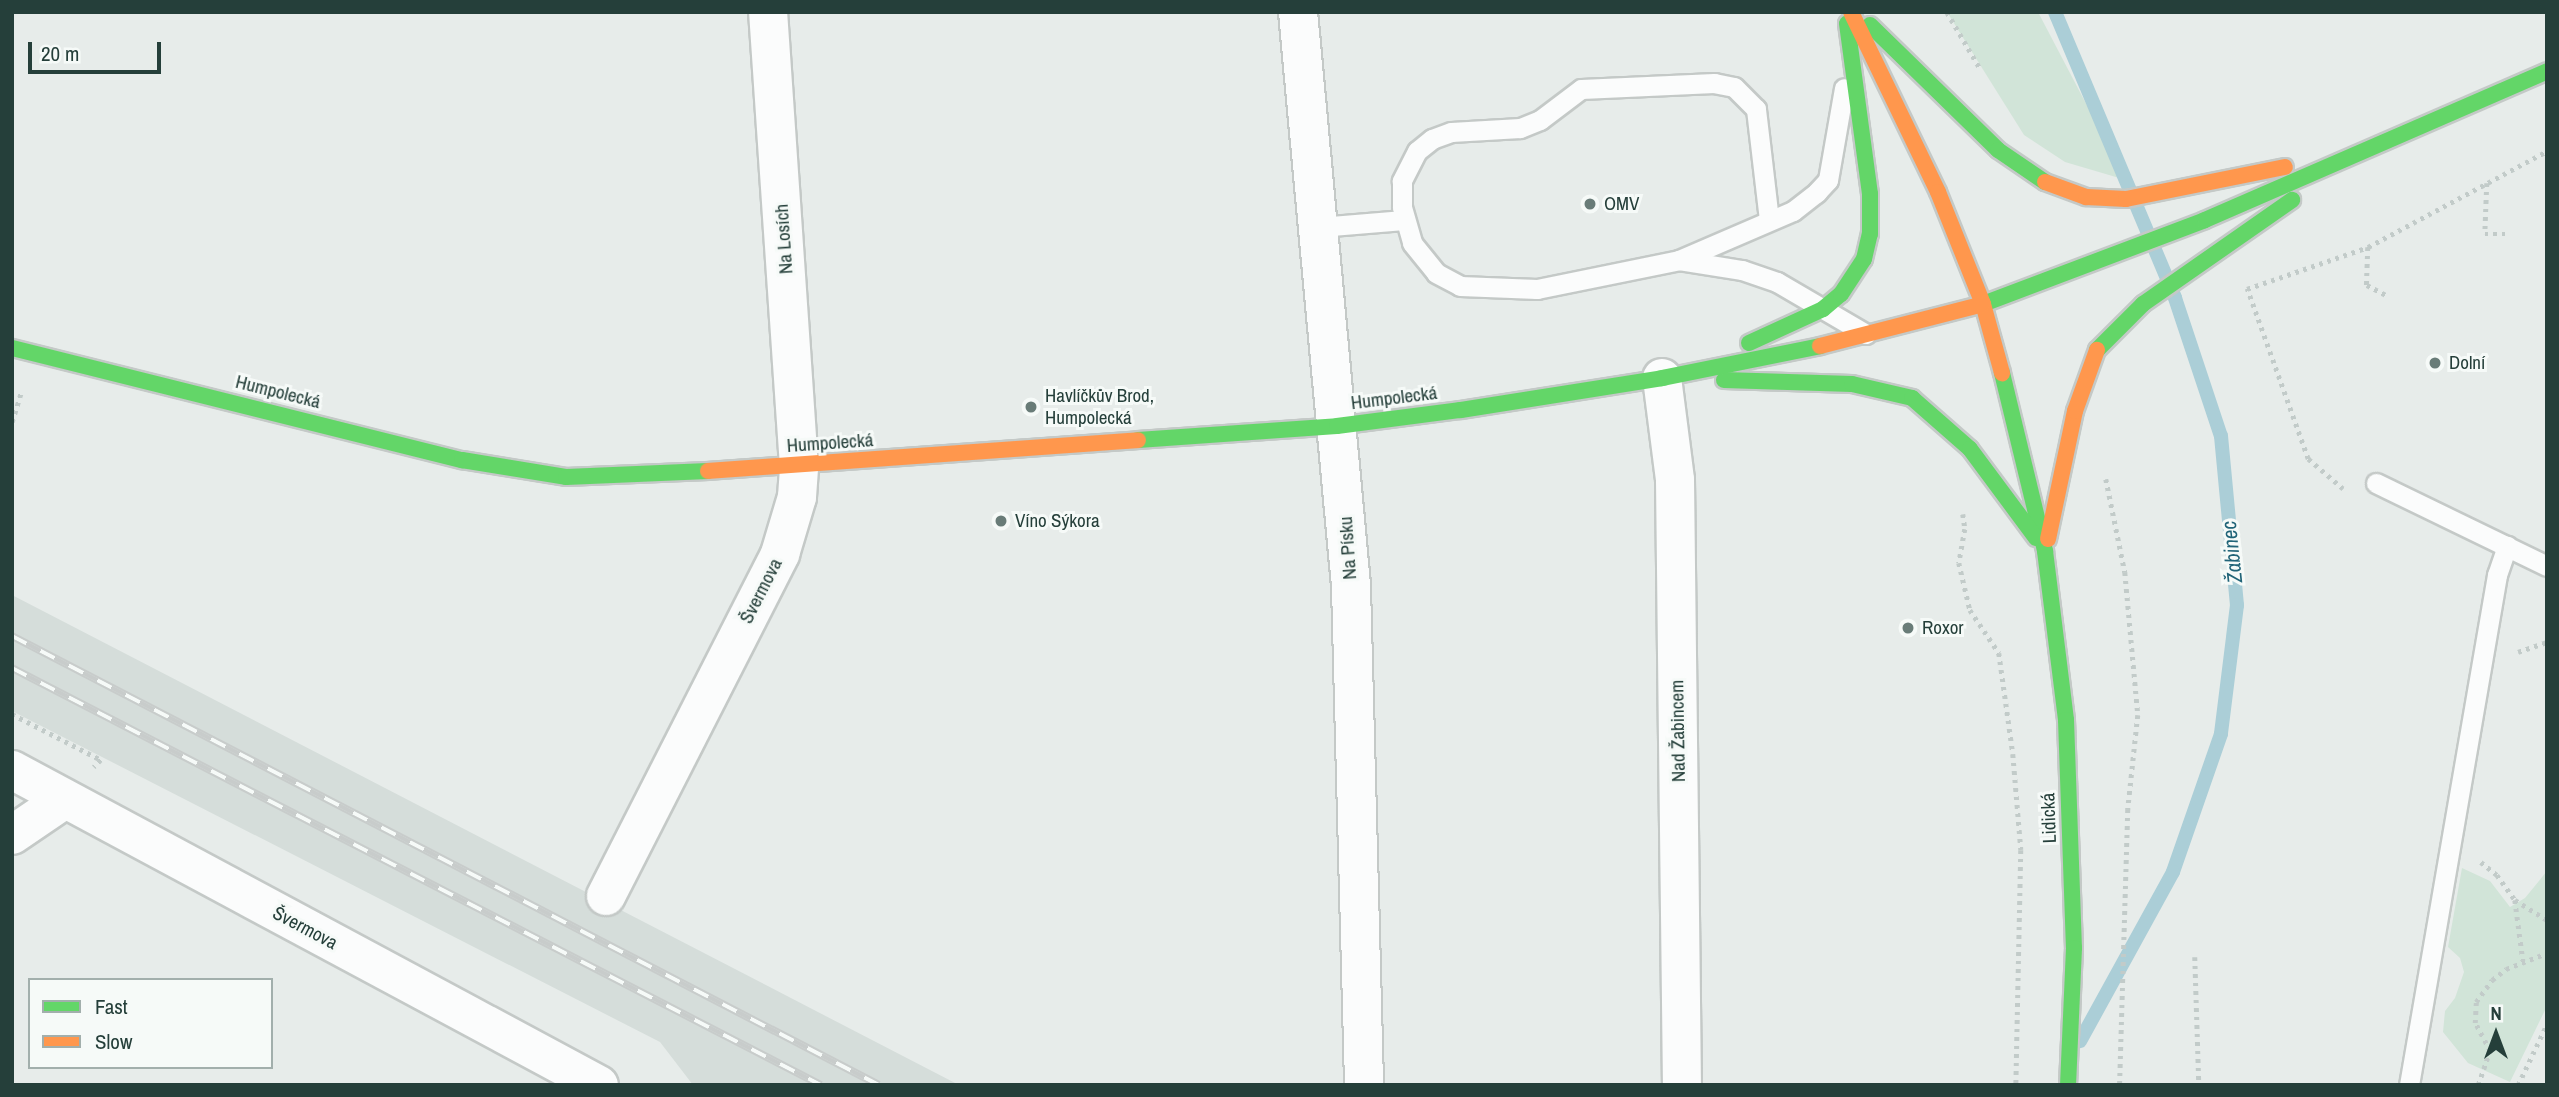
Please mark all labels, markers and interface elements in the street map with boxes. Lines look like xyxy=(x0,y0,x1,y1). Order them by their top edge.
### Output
scale bar xyxy=(32,28,164,72)
text: 20 m xyxy=(41,39,79,68)
place label: OMV xyxy=(1604,193,1639,215)
marker: OMV xyxy=(1582,196,1598,212)
street label: Na Losích xyxy=(770,203,798,275)
place label: Dolní xyxy=(2449,352,2485,374)
marker: Dolní xyxy=(2427,355,2443,371)
street label: Humpolecká xyxy=(233,370,323,414)
street label: Humpolecká xyxy=(1350,381,1438,415)
place label: Havlíčkův Brod, Humpolecká xyxy=(1045,385,1154,429)
marker: Havlíčkův Brod, Humpolecká xyxy=(1023,399,1039,415)
street label: Humpolecká xyxy=(786,429,874,457)
place label: Víno Sýkora xyxy=(1015,510,1100,532)
marker: Víno Sýkora xyxy=(993,513,1009,529)
street label: Na Písku xyxy=(1334,516,1362,580)
water label: Žabinec xyxy=(2216,520,2248,584)
street label: Švermova xyxy=(735,555,787,627)
place label: Roxor xyxy=(1922,617,1964,639)
marker: Roxor xyxy=(1900,620,1916,636)
street label: Nad Žabincem xyxy=(1666,680,1690,782)
street label: Lidická xyxy=(2037,792,2061,844)
street label: Švermova xyxy=(269,901,341,955)
legend xyxy=(28,978,273,1069)
text: Fast xyxy=(95,992,128,1021)
north arrow xyxy=(2461,999,2531,1069)
text: N xyxy=(2490,1000,2502,1026)
text: Slow xyxy=(95,1027,132,1056)

